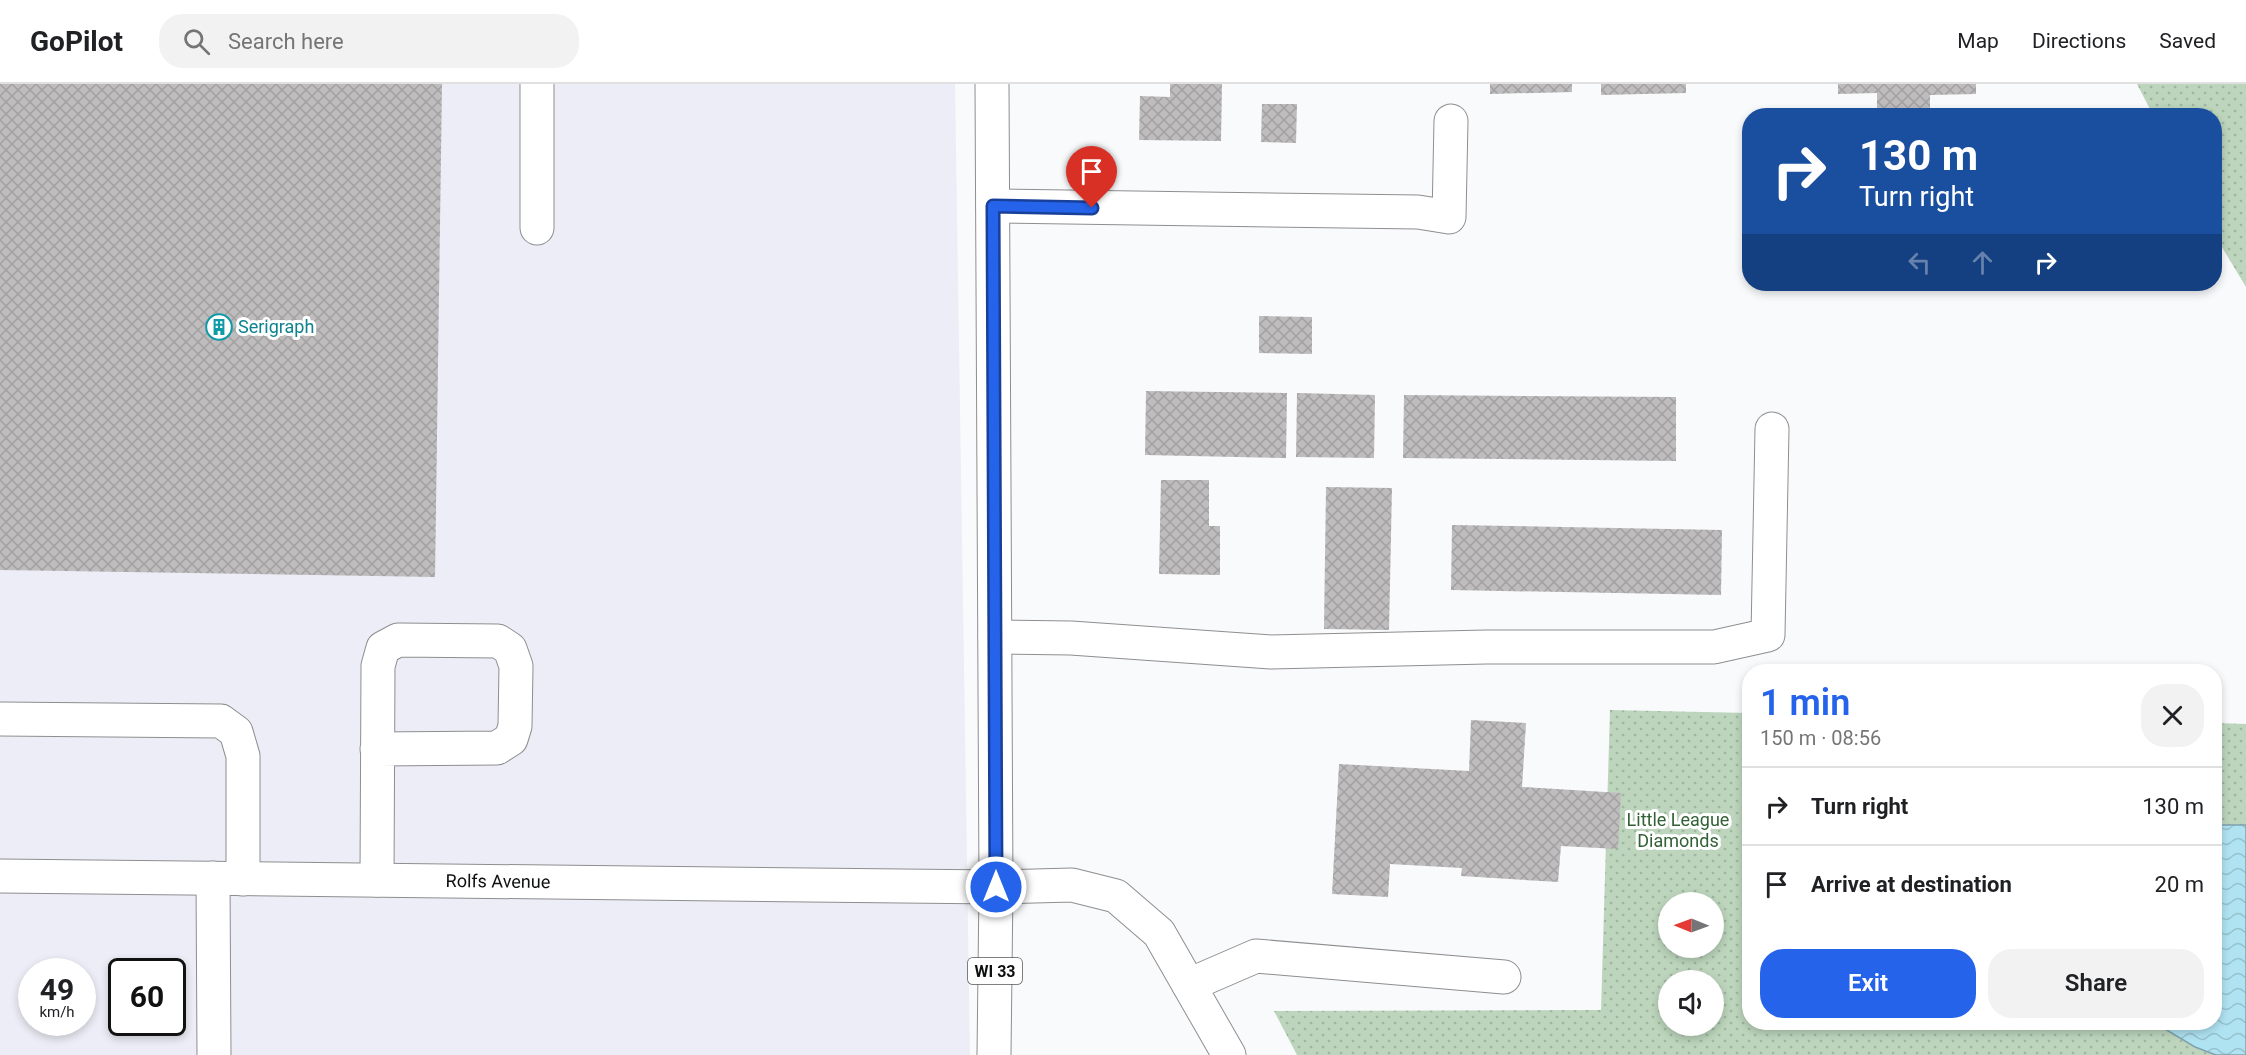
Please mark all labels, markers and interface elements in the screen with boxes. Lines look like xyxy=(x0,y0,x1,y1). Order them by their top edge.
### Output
search box xyxy=(159,14,579,68)
text: GoPilot xyxy=(30,25,123,58)
icon: search xyxy=(180,25,213,58)
text: Search here xyxy=(228,29,344,54)
text: Map xyxy=(1957,29,1999,53)
text: Directions xyxy=(2032,29,2126,53)
text: Saved xyxy=(2159,29,2216,53)
text: 130 m xyxy=(1859,131,1978,180)
icon: right xyxy=(1760,132,1838,210)
pin xyxy=(1066,146,1117,208)
icon: arrive xyxy=(1075,155,1108,188)
text: Turn right xyxy=(1859,181,1974,213)
icon: left xyxy=(1903,246,1936,279)
icon: ahead xyxy=(1966,246,1999,279)
icon: right xyxy=(2029,246,2062,279)
building icon: Serigraph xyxy=(204,312,234,342)
place label: Serigraph xyxy=(238,316,314,337)
text: 1 min xyxy=(1760,682,1850,724)
button: close xyxy=(2141,684,2204,747)
text: 150 m · 08:56 xyxy=(1760,726,1881,750)
icon: right xyxy=(1760,790,1793,823)
text: Turn right xyxy=(1811,794,1908,819)
text: 130 m xyxy=(2142,794,2204,819)
park label: Little League Diamonds xyxy=(1627,809,1729,851)
position arrow xyxy=(964,855,1028,919)
icon: arrive xyxy=(1760,868,1793,901)
street label: Rolfs Avenue xyxy=(446,870,550,892)
text: Arrive at destination xyxy=(1811,872,2012,897)
text: 20 m xyxy=(2155,872,2204,897)
north arrow xyxy=(1658,892,1724,958)
map controls xyxy=(1658,892,1724,1036)
button: Exit xyxy=(1760,949,1976,1018)
button: Share xyxy=(1988,949,2204,1018)
speed limit sign: 60 xyxy=(108,958,186,1036)
road number: WI 33 xyxy=(968,958,1022,984)
button: sound xyxy=(1658,970,1724,1036)
text: 49 xyxy=(40,972,74,1007)
text: km/h xyxy=(39,1003,75,1021)

